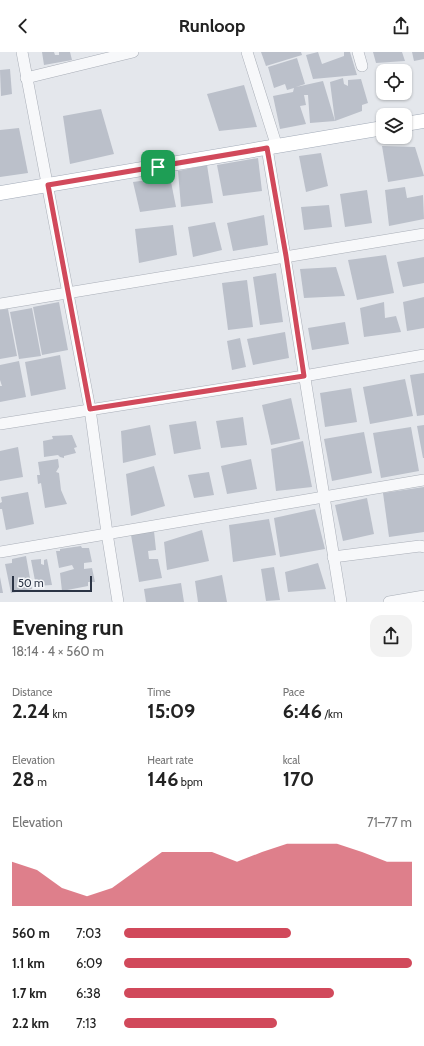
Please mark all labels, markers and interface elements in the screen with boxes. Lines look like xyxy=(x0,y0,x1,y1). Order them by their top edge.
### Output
icon: back xyxy=(12,15,34,37)
text: Runloop xyxy=(179,15,245,37)
icon: share xyxy=(390,15,412,37)
map controls xyxy=(376,64,412,144)
button: locate xyxy=(376,64,412,100)
button: layers xyxy=(376,108,412,144)
pin xyxy=(141,150,175,184)
icon: arrive xyxy=(147,156,169,178)
scale bar xyxy=(12,574,92,593)
text: 50 m xyxy=(18,576,44,590)
text: Evening run xyxy=(12,614,124,641)
button: share xyxy=(370,615,412,657)
text: 18:14 · 4 × 560 m xyxy=(12,643,104,659)
text: Distance xyxy=(12,685,53,699)
text: Time xyxy=(147,685,171,699)
text: Pace xyxy=(283,685,305,699)
text: 2.24 xyxy=(12,699,50,723)
text: 15:09 xyxy=(147,699,195,723)
text: 6:46 xyxy=(283,699,322,723)
text: km xyxy=(50,707,67,721)
text: /km xyxy=(322,707,343,721)
text: Elevation xyxy=(12,753,55,767)
text: Heart rate xyxy=(147,753,193,767)
text: kcal xyxy=(283,753,300,767)
text: 28 xyxy=(12,767,35,791)
text: 146 xyxy=(147,767,178,791)
text: 170 xyxy=(283,767,314,791)
text: m xyxy=(35,775,47,789)
text: bpm xyxy=(178,775,203,789)
text: Elevation xyxy=(12,814,63,830)
text: 71–77 m xyxy=(367,814,412,830)
text: 560 m xyxy=(12,925,50,941)
text: 7:03 xyxy=(76,925,101,941)
text: 1.1 km xyxy=(12,955,45,971)
text: 6:09 xyxy=(76,955,103,971)
text: 1.7 km xyxy=(12,985,47,1001)
text: 6:38 xyxy=(76,985,101,1001)
text: 2.2 km xyxy=(12,1015,49,1031)
text: 7:13 xyxy=(76,1015,97,1031)

